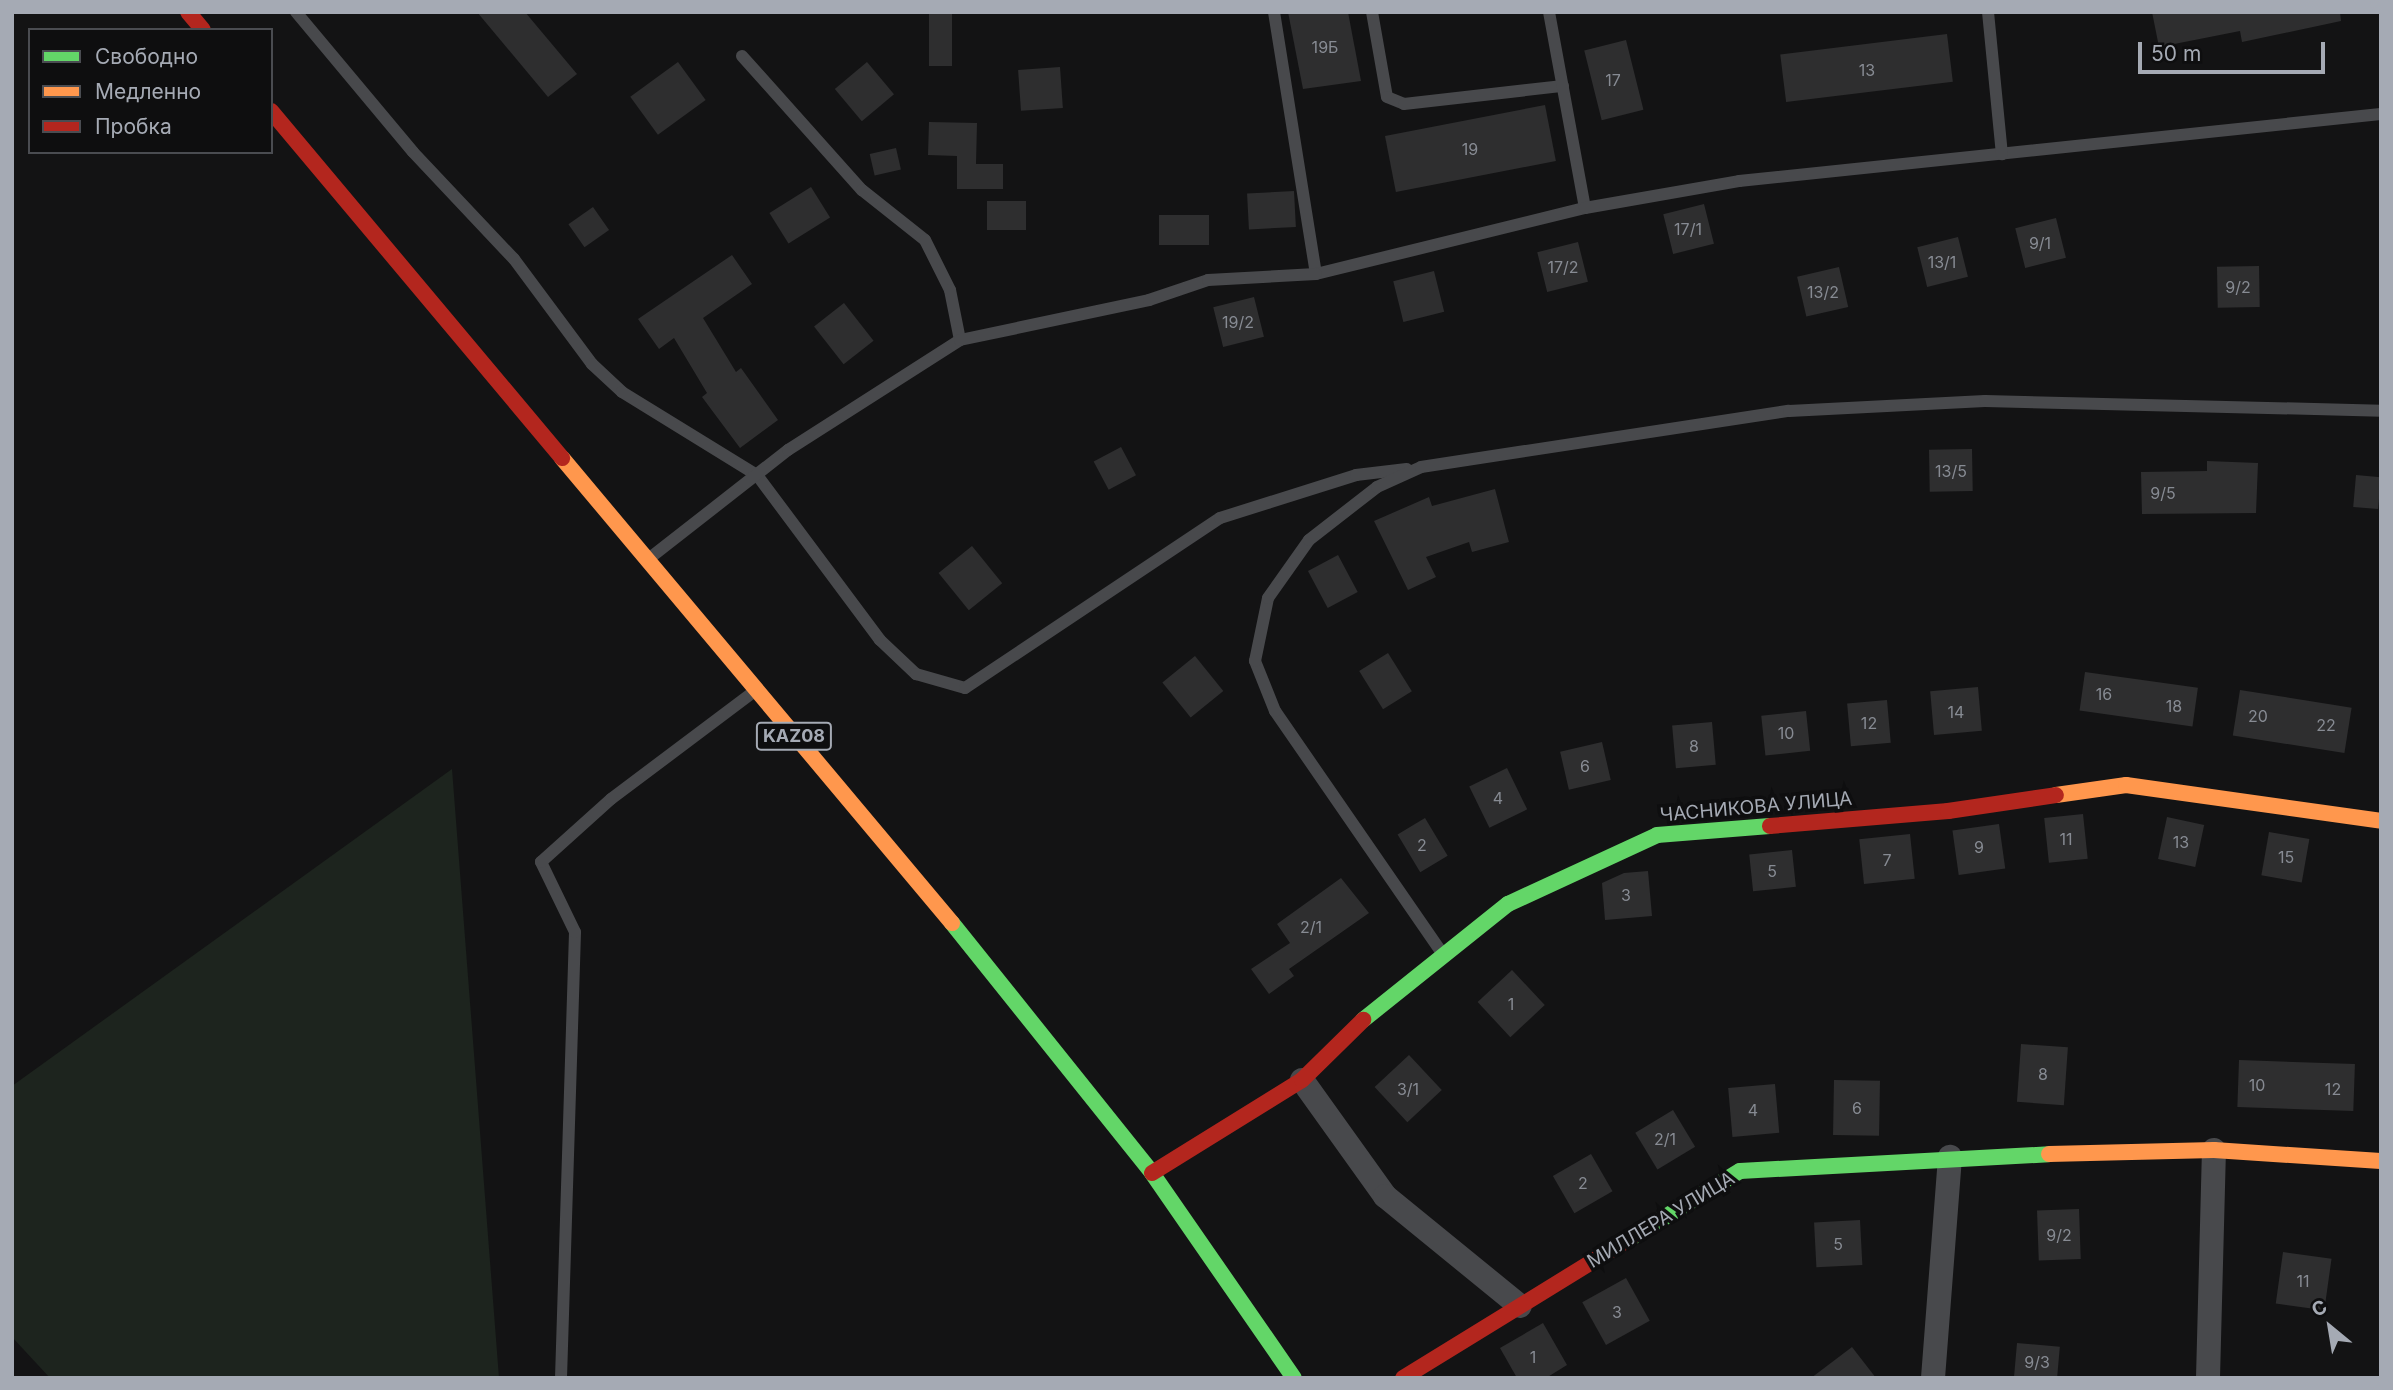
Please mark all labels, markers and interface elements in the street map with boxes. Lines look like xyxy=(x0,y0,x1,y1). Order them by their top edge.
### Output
legend xyxy=(28,28,273,154)
scale bar xyxy=(2141,28,2328,72)
house number: 19Б xyxy=(1312,37,1338,57)
text: 50 m xyxy=(2151,41,2201,66)
text: Свободно xyxy=(95,44,198,69)
house number: 13 xyxy=(1859,60,1875,80)
house number: 17 xyxy=(1605,70,1621,90)
text: Медленно xyxy=(95,79,201,104)
text: Пробка xyxy=(95,114,172,139)
house number: 19 xyxy=(1462,139,1478,159)
house number: 17/1 xyxy=(1674,219,1702,239)
house number: 9/1 xyxy=(2029,233,2051,253)
house number: 13/1 xyxy=(1928,252,1956,272)
house number: 17/2 xyxy=(1547,257,1579,277)
house number: 9/2 xyxy=(2225,277,2251,297)
house number: 13/2 xyxy=(1807,282,1839,302)
house number: 19/2 xyxy=(1222,312,1254,332)
house number: 13/5 xyxy=(1935,461,1967,481)
house number: 9/5 xyxy=(2150,483,2176,503)
house number: 16 xyxy=(2096,684,2112,704)
house number: 18 xyxy=(2166,696,2182,716)
house number: 14 xyxy=(1948,702,1964,722)
house number: 20 xyxy=(2248,706,2268,726)
house number: 12 xyxy=(1861,713,1877,733)
house number: 22 xyxy=(2316,715,2336,735)
road number: KAZ08 xyxy=(756,722,832,750)
house number: 10 xyxy=(1778,723,1794,743)
house number: 8 xyxy=(1689,736,1699,756)
house number: 6 xyxy=(1580,756,1590,776)
street label: ЧАСНИКОВА УЛИЦА xyxy=(1659,787,1853,827)
house number: 4 xyxy=(1493,788,1503,808)
house number: 11 xyxy=(2059,829,2073,849)
house number: 13 xyxy=(2173,832,2189,852)
house number: 2 xyxy=(1417,835,1427,855)
house number: 9 xyxy=(1974,837,1984,857)
house number: 15 xyxy=(2278,847,2294,867)
house number: 7 xyxy=(1882,850,1892,870)
house number: 5 xyxy=(1767,861,1777,881)
house number: 3 xyxy=(1621,885,1631,905)
house number: 2/1 xyxy=(1300,917,1322,937)
house number: 1 xyxy=(1508,994,1514,1014)
house number: 8 xyxy=(2038,1064,2048,1084)
house number: 10 xyxy=(2249,1075,2265,1095)
house number: 3/1 xyxy=(1397,1079,1419,1099)
house number: 12 xyxy=(2325,1079,2341,1099)
house number: 6 xyxy=(1852,1098,1862,1118)
house number: 4 xyxy=(1748,1100,1758,1120)
house number: 2/1 xyxy=(1654,1129,1676,1149)
street label: МИЛЛЕРА УЛИЦА xyxy=(1583,1167,1739,1273)
house number: 2 xyxy=(1578,1173,1588,1193)
house number: 9/2 xyxy=(2046,1225,2072,1245)
house number: 5 xyxy=(1833,1234,1843,1254)
house number: 11 xyxy=(2296,1271,2310,1291)
north arrow xyxy=(2295,1292,2365,1362)
text: С xyxy=(2307,1295,2331,1322)
house number: 3 xyxy=(1612,1302,1622,1322)
house number: 1 xyxy=(1530,1347,1536,1367)
house number: 9/3 xyxy=(2024,1352,2050,1372)

